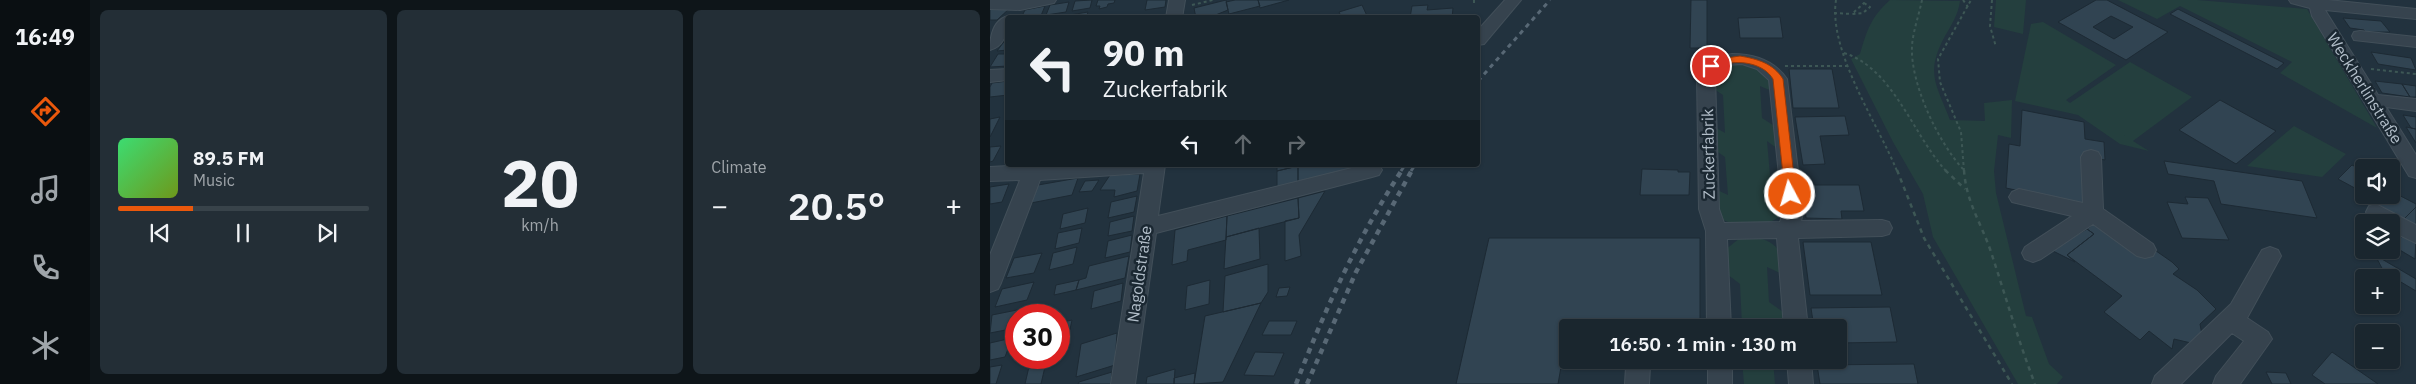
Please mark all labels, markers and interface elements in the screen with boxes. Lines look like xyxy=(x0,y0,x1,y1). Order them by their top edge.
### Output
text: 16:49 xyxy=(15,22,75,51)
street label: Weckherlinstraße xyxy=(2323,29,2407,147)
text: 90 m xyxy=(1103,30,1185,76)
icon: left xyxy=(1020,35,1085,100)
pin xyxy=(1690,45,1732,87)
icon: arrive xyxy=(1697,52,1725,80)
text: Zuckerfabrik xyxy=(1103,74,1227,103)
icon: directions xyxy=(28,94,63,129)
street label: Zuckerfabrik xyxy=(1697,108,1719,199)
icon: left xyxy=(1176,130,1204,158)
icon: ahead xyxy=(1229,130,1257,158)
icon: right xyxy=(1282,130,1310,158)
text: 20 xyxy=(501,140,579,225)
text: 89.5 FM xyxy=(193,146,264,170)
text: Climate xyxy=(711,157,766,177)
map controls xyxy=(2355,159,2400,369)
button: sound xyxy=(2355,159,2400,204)
position arrow xyxy=(1763,167,1815,219)
text: Music xyxy=(193,170,235,190)
icon: music xyxy=(28,172,63,207)
text: 20.5° xyxy=(788,181,885,230)
text: − xyxy=(711,187,728,224)
text: + xyxy=(945,187,962,224)
button: layers xyxy=(2355,214,2400,259)
text: km/h xyxy=(521,215,559,235)
icon: previous xyxy=(146,219,174,247)
icon: pause xyxy=(229,219,257,247)
icon: next xyxy=(313,219,341,247)
street label: Nagoldstraße xyxy=(1122,224,1156,324)
icon: phone xyxy=(28,250,63,285)
button: + xyxy=(2355,269,2400,314)
speed limit sign: 30 xyxy=(1005,304,1070,369)
button: − xyxy=(2355,324,2400,369)
icon: climate xyxy=(28,328,63,363)
text: 16:50 · 1 min · 130 m xyxy=(1609,332,1797,356)

